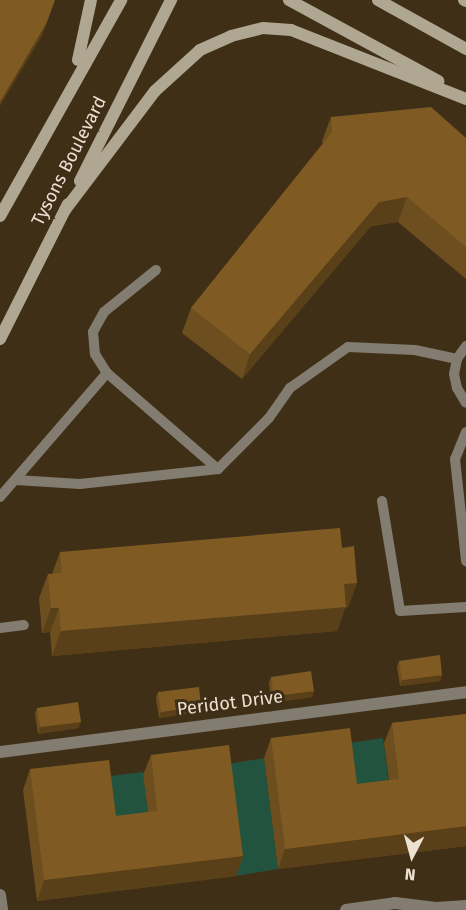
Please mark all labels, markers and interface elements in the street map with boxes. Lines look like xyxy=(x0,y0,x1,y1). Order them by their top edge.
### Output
street label: Tysons Boulevard xyxy=(27,93,111,229)
street label: Peridot Drive xyxy=(176,686,284,720)
north arrow xyxy=(382,826,442,886)
text: N xyxy=(404,864,416,884)

